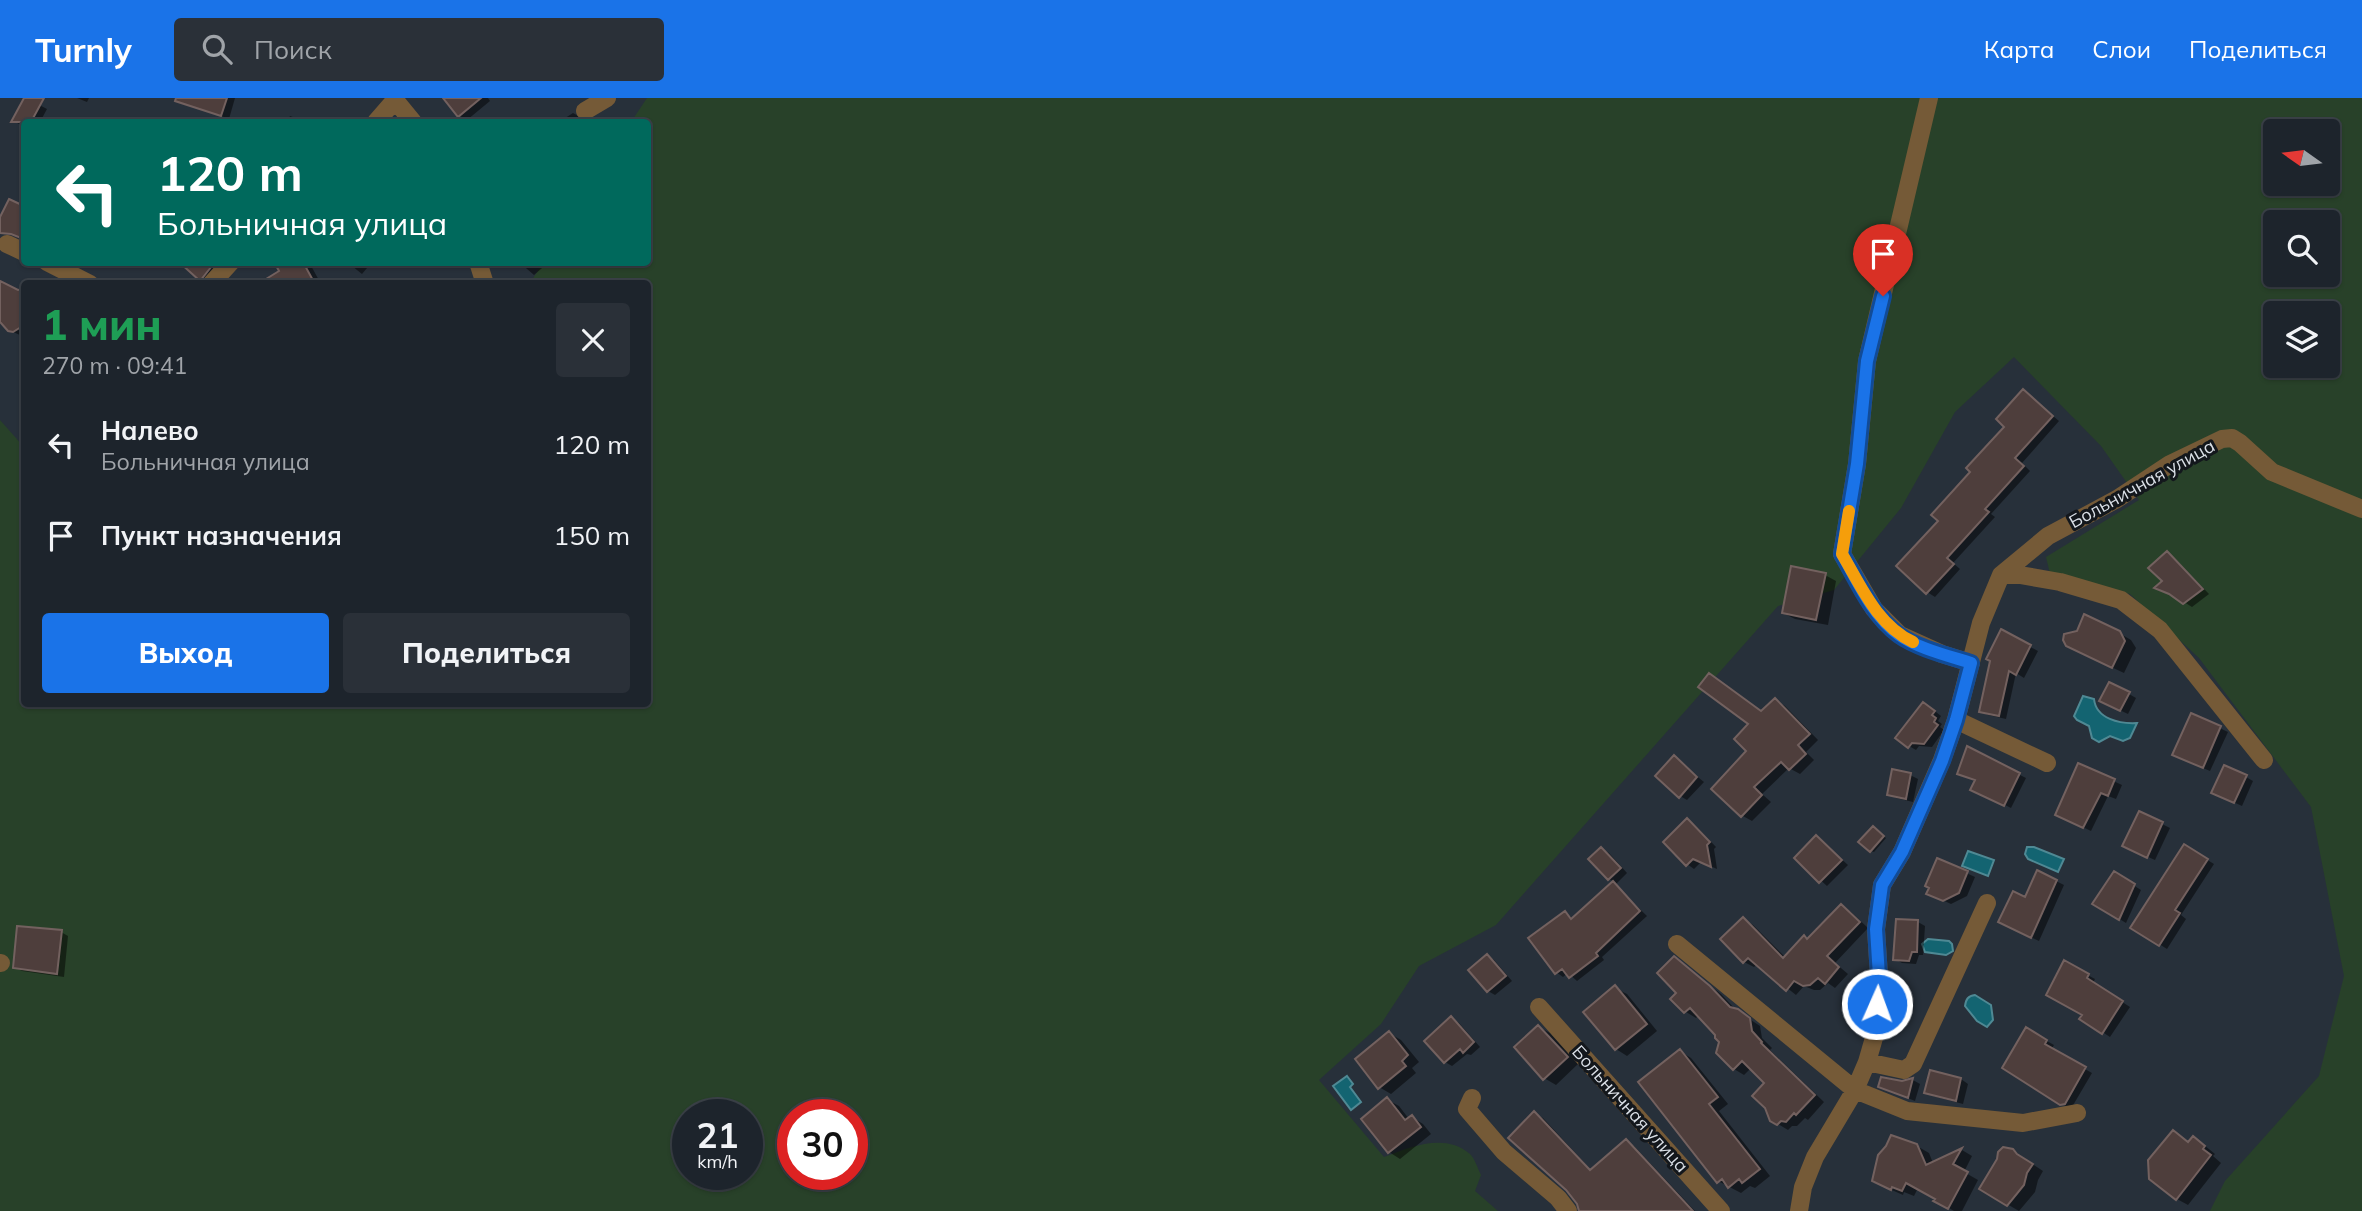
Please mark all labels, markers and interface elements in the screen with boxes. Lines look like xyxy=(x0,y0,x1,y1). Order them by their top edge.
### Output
search box xyxy=(174,18,664,81)
text: Turnly xyxy=(35,29,132,70)
icon: search xyxy=(198,30,236,68)
text: Поиск xyxy=(254,33,332,66)
text: Карта xyxy=(1984,34,2054,64)
text: Слои xyxy=(2092,34,2151,64)
text: Поделиться xyxy=(2189,34,2327,64)
north arrow xyxy=(2263,119,2340,196)
map controls xyxy=(2263,119,2340,378)
text: 120 m xyxy=(157,142,303,203)
icon: left xyxy=(42,147,133,238)
text: Больничная улица xyxy=(157,203,447,243)
button: search xyxy=(2263,210,2340,287)
pin xyxy=(1853,224,1913,296)
icon: arrive xyxy=(1864,235,1902,273)
text: 1 мин xyxy=(42,298,162,351)
button: layers xyxy=(2263,301,2340,378)
button: close xyxy=(556,303,630,377)
text: 270 m · 09:41 xyxy=(42,351,187,380)
text: Налево xyxy=(101,414,199,447)
icon: left xyxy=(42,426,80,464)
text: 120 m xyxy=(554,428,630,461)
street label: Больничная улица xyxy=(2065,434,2219,533)
text: Больничная улица xyxy=(101,447,310,476)
icon: arrive xyxy=(42,517,80,555)
text: Пункт назначения xyxy=(101,519,342,552)
text: 150 m xyxy=(554,519,630,552)
button: Выход xyxy=(42,613,329,693)
button: Поделиться xyxy=(343,613,630,693)
position arrow xyxy=(1840,967,1914,1041)
street label: Больничная улица xyxy=(1567,1040,1694,1177)
speed limit sign: 30 xyxy=(777,1099,868,1190)
text: 21 xyxy=(696,1113,739,1157)
text: km/h xyxy=(697,1150,738,1173)

